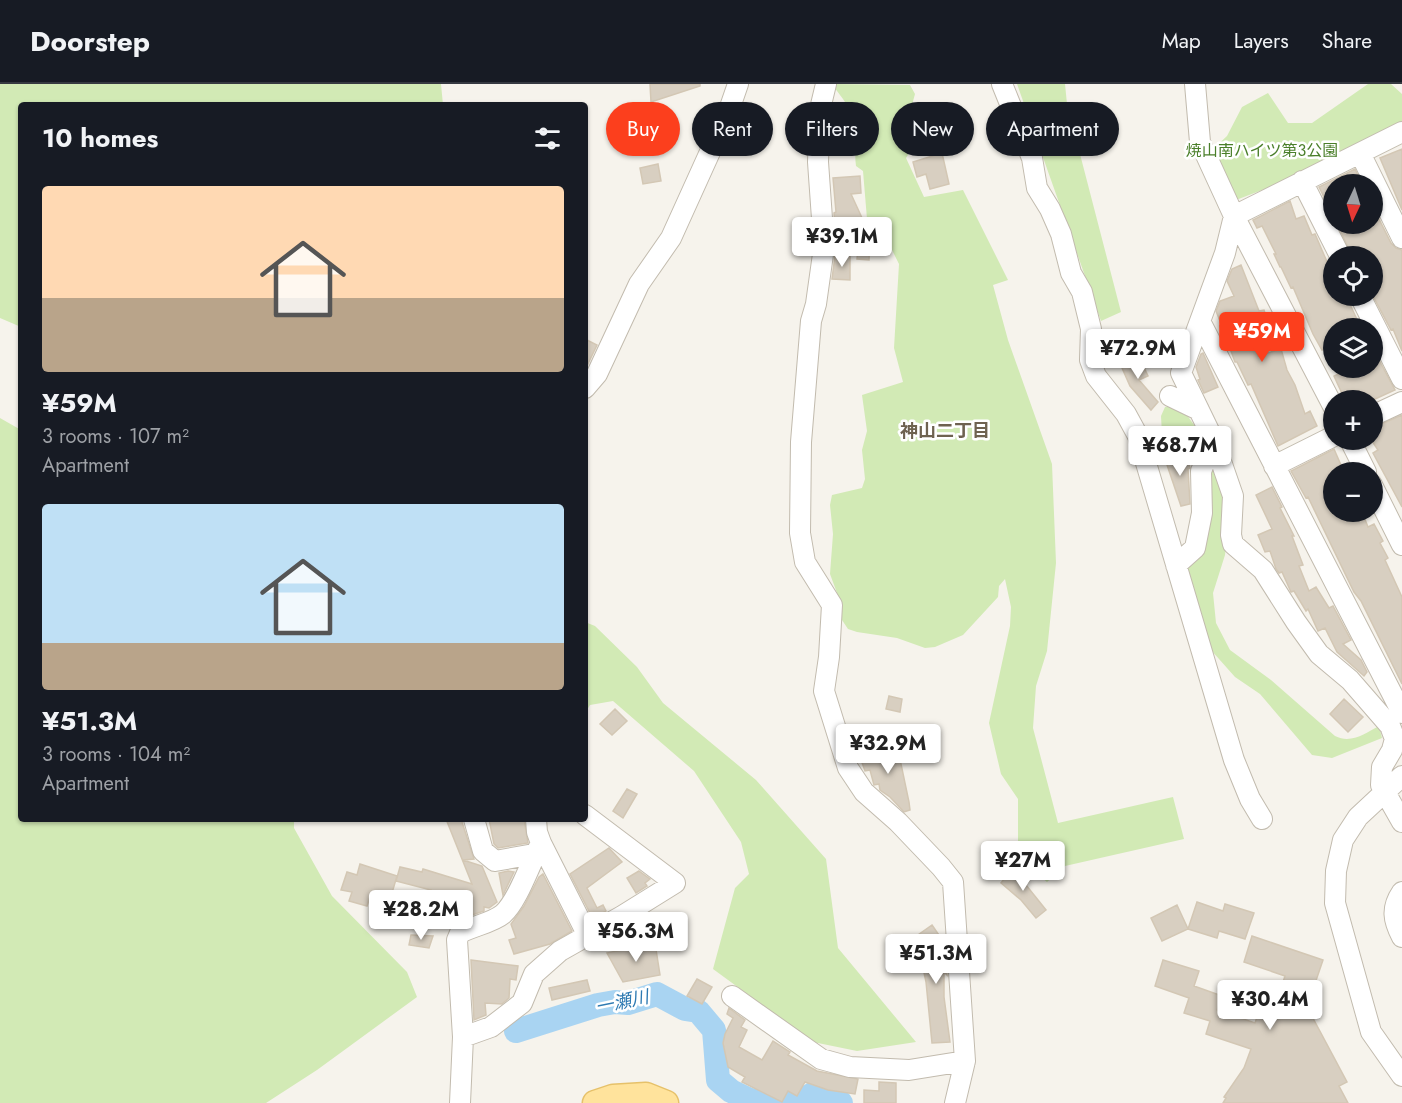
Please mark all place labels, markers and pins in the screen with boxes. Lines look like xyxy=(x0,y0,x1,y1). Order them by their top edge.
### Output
pin: ¥39.1M xyxy=(793,217,891,268)
pin: ¥59M xyxy=(1226,312,1298,363)
pin: ¥72.9M xyxy=(1089,329,1187,380)
pin: ¥68.7M xyxy=(1131,426,1229,477)
pin: ¥32.9M xyxy=(839,724,937,775)
pin: ¥27M xyxy=(987,841,1059,892)
pin: ¥28.2M xyxy=(372,890,470,941)
pin: ¥56.3M xyxy=(587,912,685,963)
pin: ¥51.3M xyxy=(887,934,985,985)
pin: ¥30.4M xyxy=(1221,980,1319,1031)

